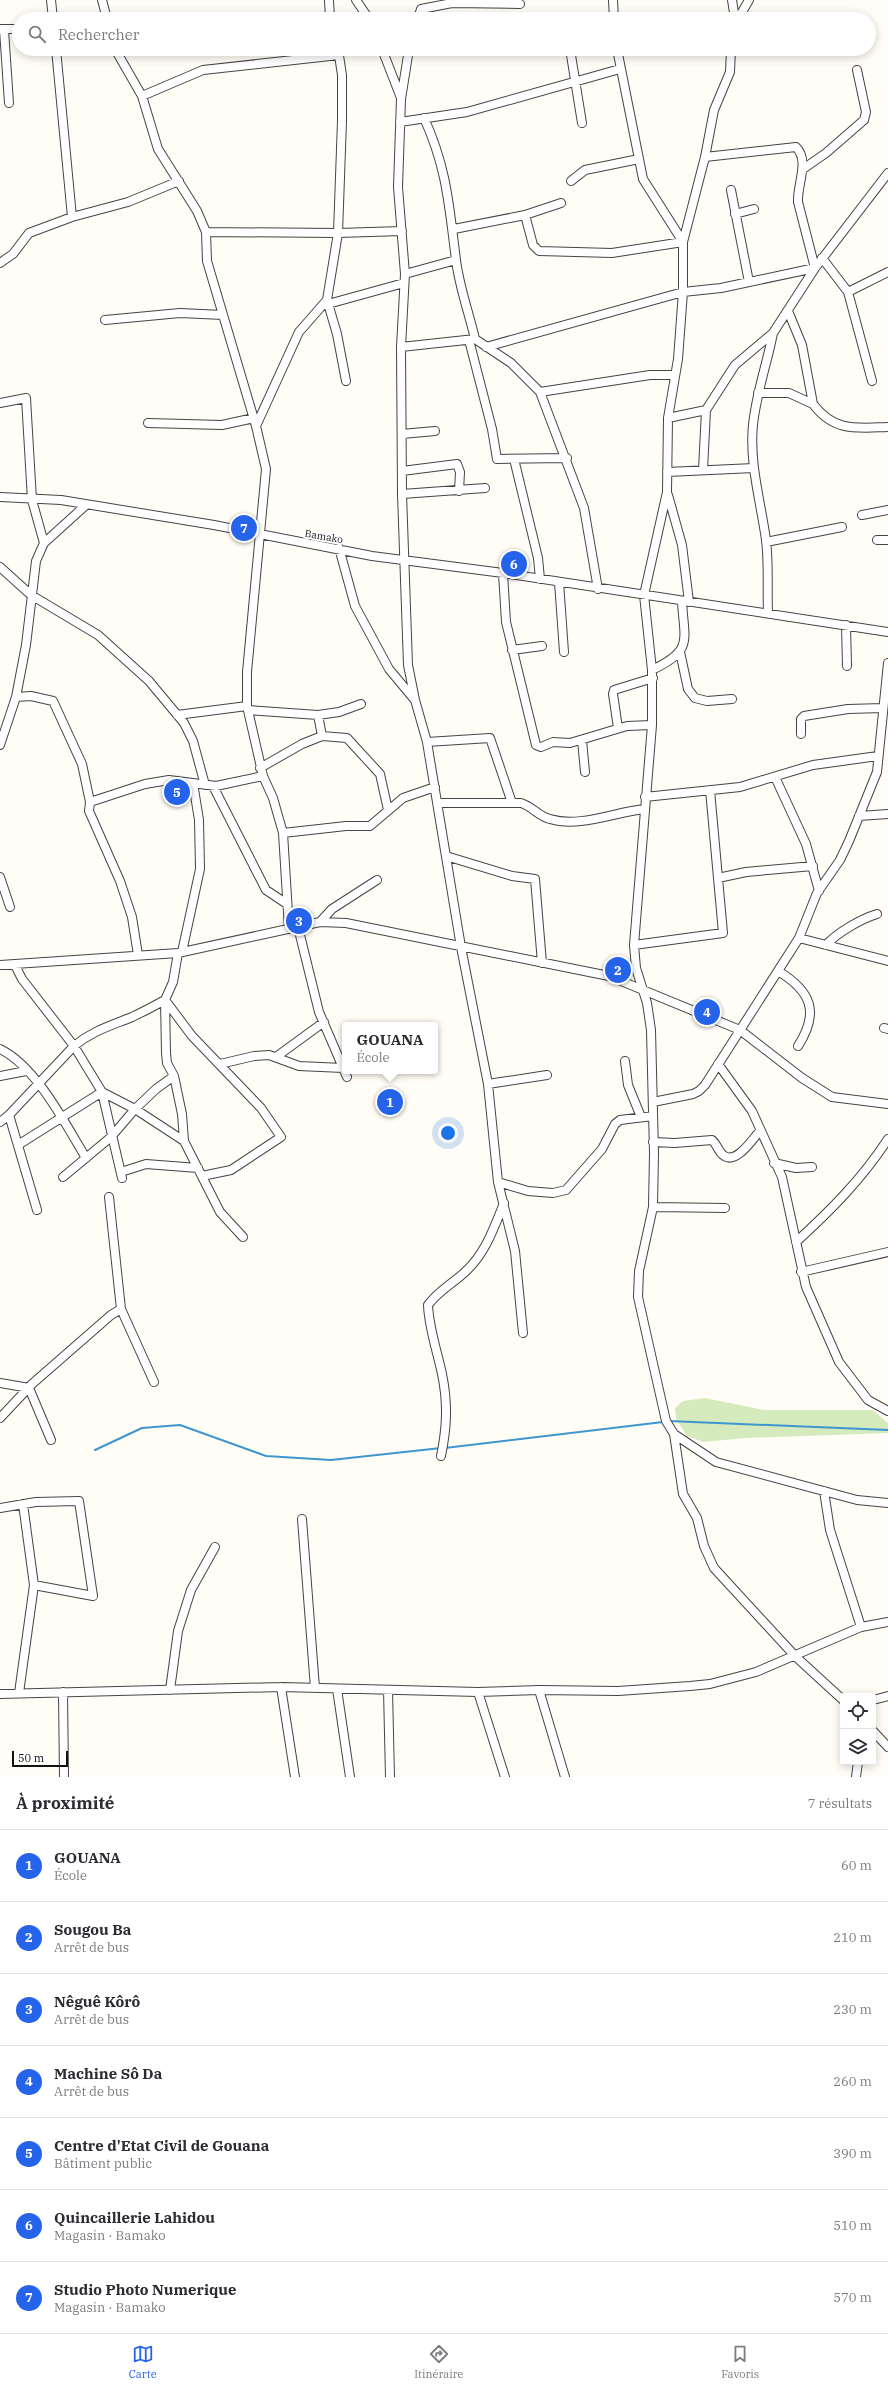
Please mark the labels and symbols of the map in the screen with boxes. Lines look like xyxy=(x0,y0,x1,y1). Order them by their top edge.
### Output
pin: 7 xyxy=(231,513,257,543)
street label: Bamako xyxy=(304,527,344,546)
pin: 6 xyxy=(501,549,527,579)
pin: 5 xyxy=(164,777,190,807)
pin: 3 xyxy=(286,906,312,936)
pin: 2 xyxy=(605,955,631,985)
pin: 4 xyxy=(694,997,720,1027)
pin: 1 xyxy=(377,1087,403,1117)
your location xyxy=(438,1123,458,1143)
scale bar xyxy=(12,1749,68,1768)

